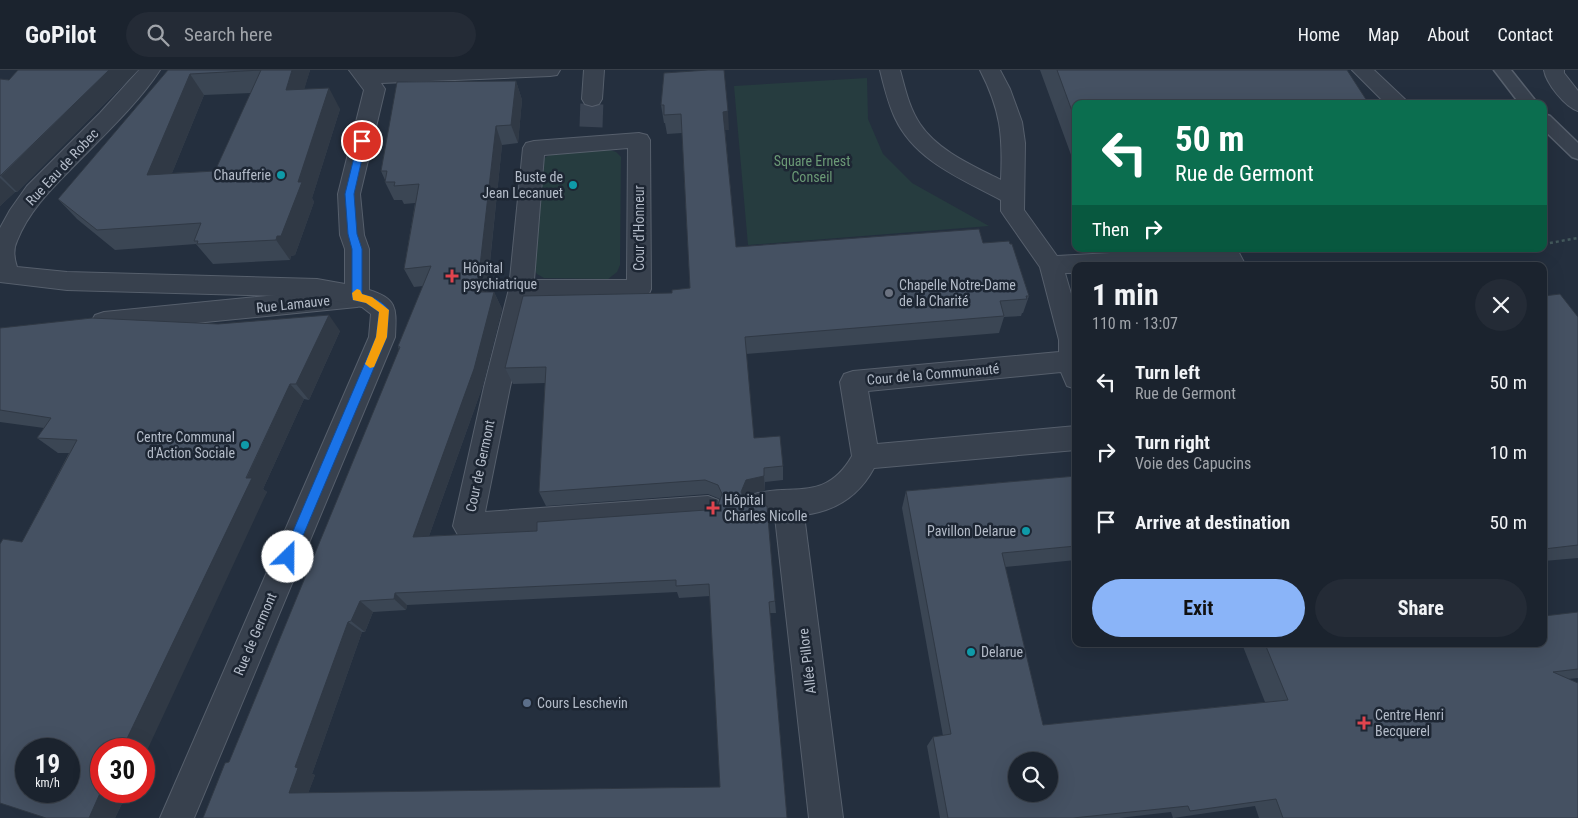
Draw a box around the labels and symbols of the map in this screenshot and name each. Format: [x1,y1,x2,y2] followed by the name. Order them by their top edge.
[341,120,383,162] pin
[22,125,102,209] street label: Rue Eau de Robec
[774,153,850,185] park label: Square Ernest Conseil
[214,167,271,183] place label: Chaufferie
[275,169,287,181] marker: Chaufferie
[482,169,563,201] place label: Buste de Jean Lecanuet
[567,179,579,191] marker: Buste de Jean Lecanuet
[631,185,647,271] street label: Cour d'Honneur
[463,260,538,292] place label: Hôpital psychiatrique
[445,269,459,283] marker: Hôpital psychiatrique
[899,277,1016,309] place label: Chapelle Notre-Dame de la Charité
[883,287,895,299] marker: Chapelle Notre-Dame de la Charité
[255,292,331,316] street label: Rue Lamauve
[866,360,1000,388] street label: Cour de la Communauté
[462,419,498,513] street label: Cour de Germont
[136,429,235,461] place label: Centre Communal d'Action Sociale
[239,439,251,451] marker: Centre Communal d'Action Sociale
[724,492,808,524] place label: Hôpital Charles Nicolle
[706,501,720,515] marker: Hôpital Charles Nicolle
[927,523,1016,539] place label: Pavillon Delarue
[1020,525,1032,537] marker: Pavillon Delarue
[261,530,313,582] position arrow
[230,590,280,678] street label: Rue de Germont
[795,627,819,695] street label: Allée Pillore
[981,644,1024,660] place label: Delarue
[965,646,977,658] marker: Delarue
[537,695,628,711] place label: Cours Leschevin
[521,697,533,709] marker: Cours Leschevin
[1375,707,1444,739] place label: Centre Henri Becquerel
[1357,716,1371,730] marker: Centre Henri Becquerel
[90,738,155,803] speed limit sign: 30

